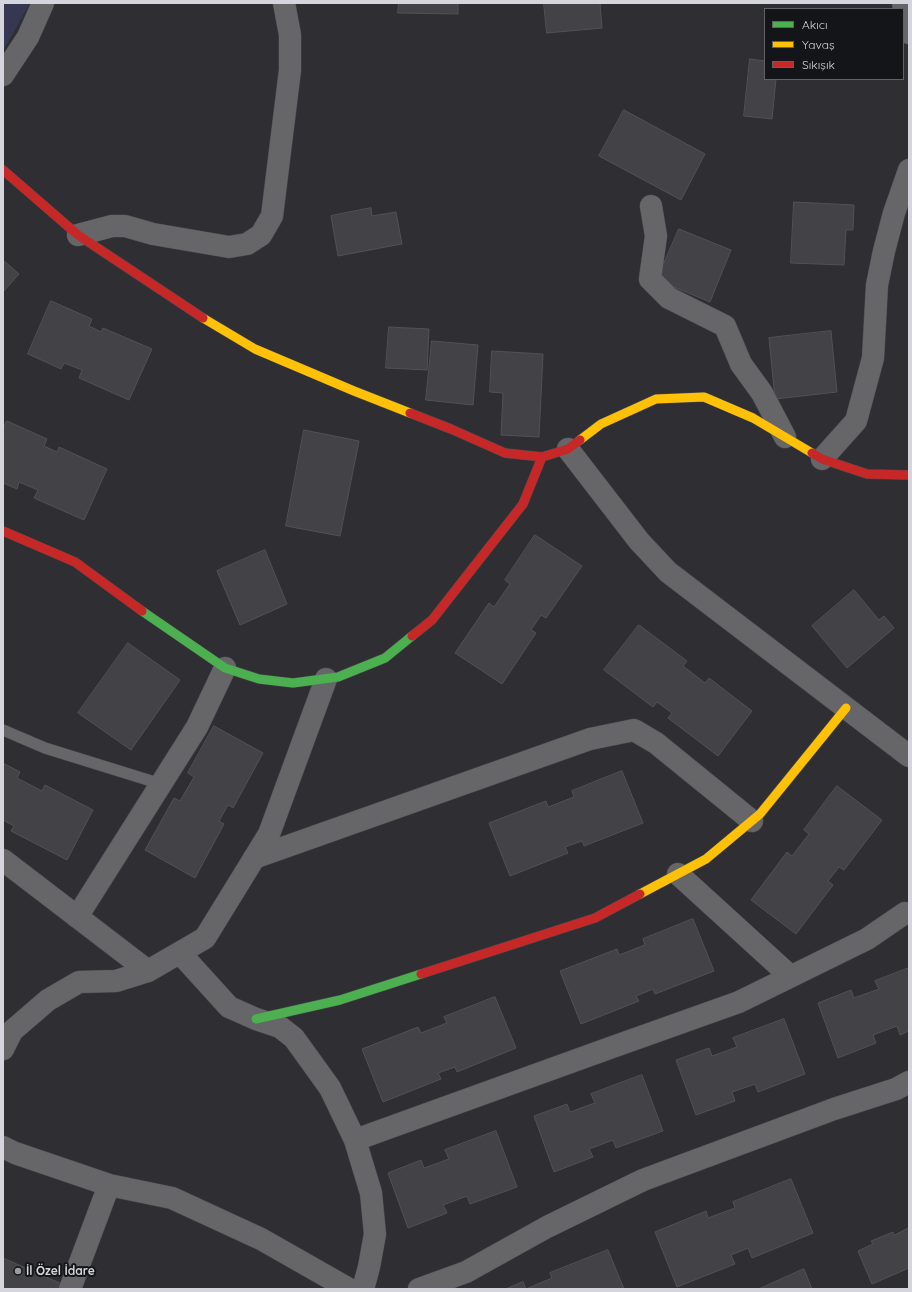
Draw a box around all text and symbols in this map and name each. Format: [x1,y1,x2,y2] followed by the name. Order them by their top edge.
[764,8,904,80] legend
[802,17,828,32] text: Akıcı
[802,37,835,52] text: Yavaş
[802,57,835,72] text: Sıkışık
[26,1264,95,1278] place label: İl Özel İdare
[13,1266,23,1276] marker: İl Özel İdare

